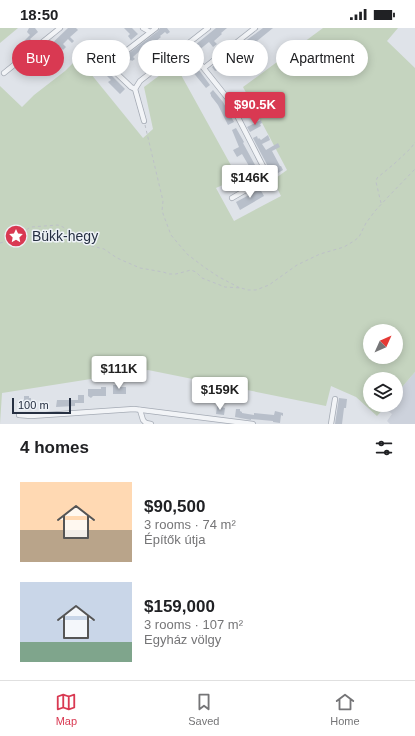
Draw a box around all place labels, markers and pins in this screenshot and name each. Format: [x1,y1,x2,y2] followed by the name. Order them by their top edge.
[222,92,288,126] pin: $90.5K
[222,165,278,199] pin: $146K
[3,223,29,249] place icon: Bükk-hegy
[32,228,98,244] place label: Bükk-hegy
[91,356,147,390] pin: $111K
[192,377,248,411] pin: $159K

